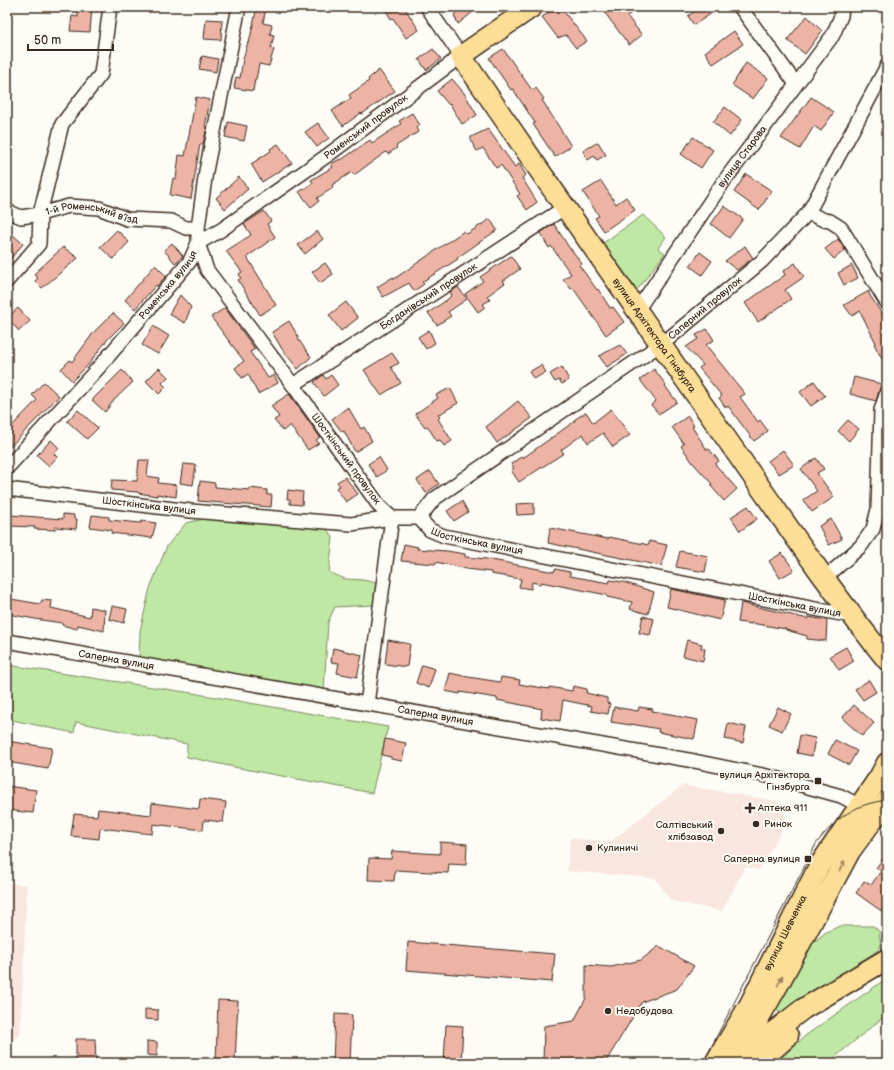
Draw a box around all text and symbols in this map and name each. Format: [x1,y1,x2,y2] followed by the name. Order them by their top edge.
[28,26,113,52] scale bar
[34,33,61,48] text: 50 m
[322,91,411,162] street label: Роменський провулок
[715,123,769,190] street label: вулиця Старова
[44,200,138,225] street label: 1-й Роменський в’їзд
[137,249,200,322] street label: Роменська вулиця
[378,260,480,332] street label: Богданівський провулок
[666,274,745,342] street label: Саперний провулок
[610,276,698,395] street label: вулиця Архітектора Гінзбурга
[309,411,384,507] street label: Шосткінський провулок
[102,494,197,517] street label: Шосткінська вулиця
[429,525,524,557] street label: Шосткінська вулиця
[747,590,842,620] street label: Шосткінська вулиця
[78,648,156,673] street label: Саперна вулиця
[397,703,475,728] street label: Саперна вулиця
[719,769,810,793] place label: вулиця Архітектора Гінзбурга
[813,776,823,786] marker: вулиця Архітектора Гінзбурга
[757,802,807,814] place label: Аптека 911
[745,803,755,813] marker: Аптека 911
[764,818,793,830] place label: Ринок
[656,819,713,843] place label: Салтівський хлібзавод
[751,819,761,829] marker: Ринок
[716,826,726,836] marker: Салтівський хлібзавод
[597,842,638,854] place label: Кулиничі
[584,843,594,853] marker: Кулиничі
[724,853,800,865] place label: Саперна вулиця
[803,854,813,864] marker: Саперна вулиця
[838,860,845,872] one-way arrow
[762,893,810,973] street label: вулиця Шевченка
[777,975,784,987] one-way arrow
[616,1005,673,1017] place label: Недобудова
[603,1006,613,1016] marker: Недобудова

